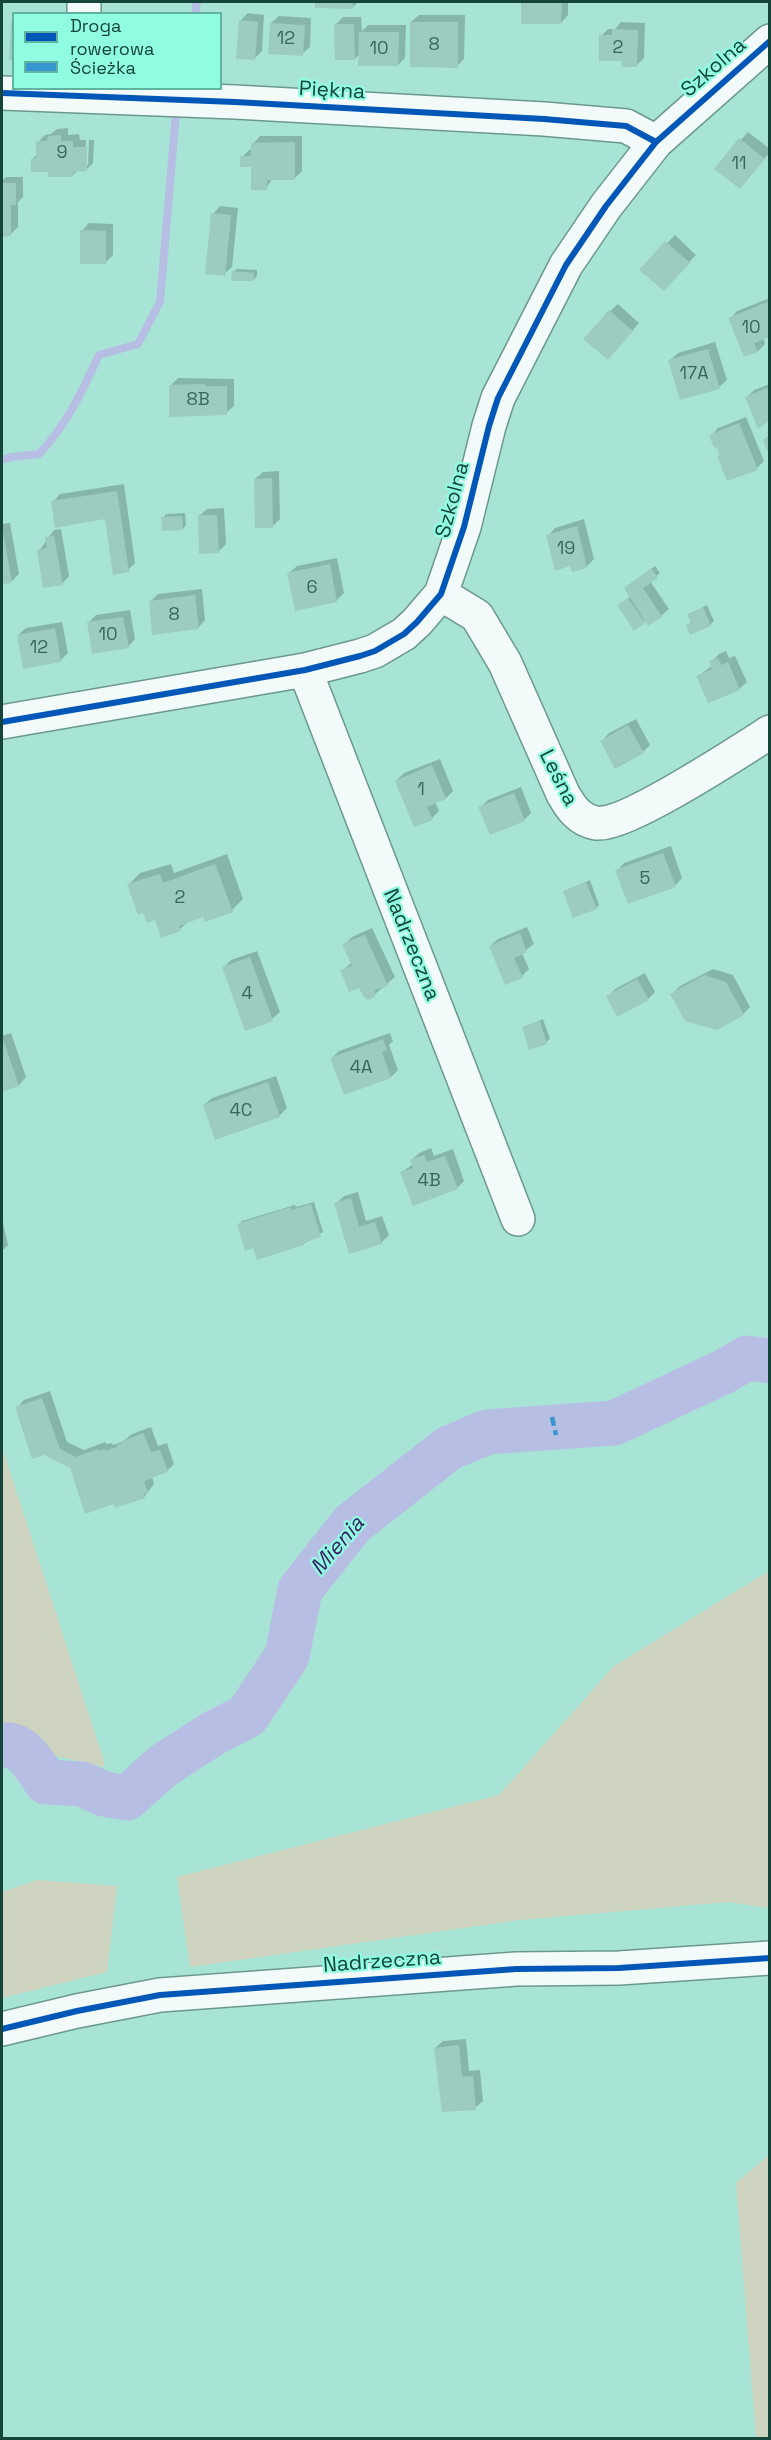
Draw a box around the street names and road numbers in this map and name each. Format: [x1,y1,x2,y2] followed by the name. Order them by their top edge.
[676,33,752,103] street label: Szkolna
[298,77,366,105] street label: Piękna
[431,459,475,541] street label: Szkolna
[533,746,583,810] street label: Leśna
[377,885,445,1005] street label: Nadrzeczna
[322,1945,442,1979] street label: Nadrzeczna

